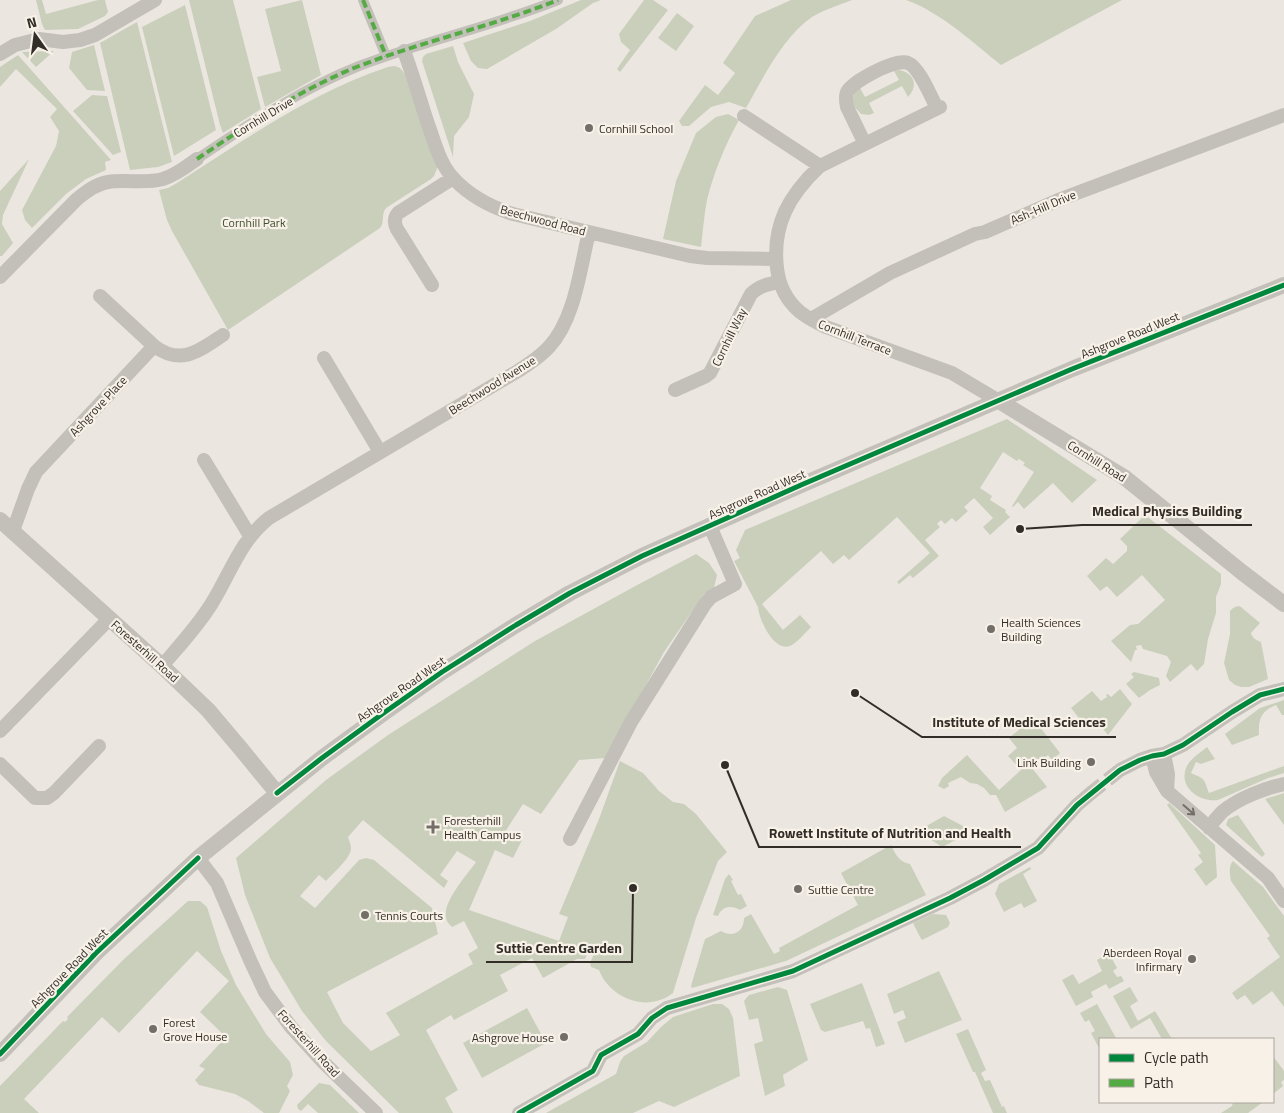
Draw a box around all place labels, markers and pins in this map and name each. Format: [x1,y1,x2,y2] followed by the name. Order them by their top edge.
[599,119,673,138] place label: Cornhill School
[583,122,595,134] marker: Cornhill School
[1082,496,1252,525] callout: Medical Physics Building
[1001,613,1081,646] place label: Health Sciences Building
[985,623,997,635] marker: Health Sciences Building
[922,708,1116,737] callout: Institute of Medical Sciences
[1017,753,1081,772] place label: Link Building
[1085,756,1097,768] marker: Link Building
[444,811,521,844] place label: Foresterhill Health Campus
[759,818,1021,847] callout: Rowett Institute of Nutrition and Health
[426,820,440,834] marker: Foresterhill Health Campus
[808,880,874,899] place label: Suttie Centre
[792,883,804,895] marker: Suttie Centre
[375,906,443,925] place label: Tennis Courts
[359,909,371,921] marker: Tennis Courts
[486,933,632,962] callout: Suttie Centre Garden
[1103,943,1182,976] place label: Aberdeen Royal Infirmary
[1186,953,1198,965] marker: Aberdeen Royal Infirmary
[163,1013,227,1046] place label: Forest Grove House
[147,1023,159,1035] marker: Forest Grove House
[472,1028,554,1047] place label: Ashgrove House
[558,1031,570,1043] marker: Ashgrove House

